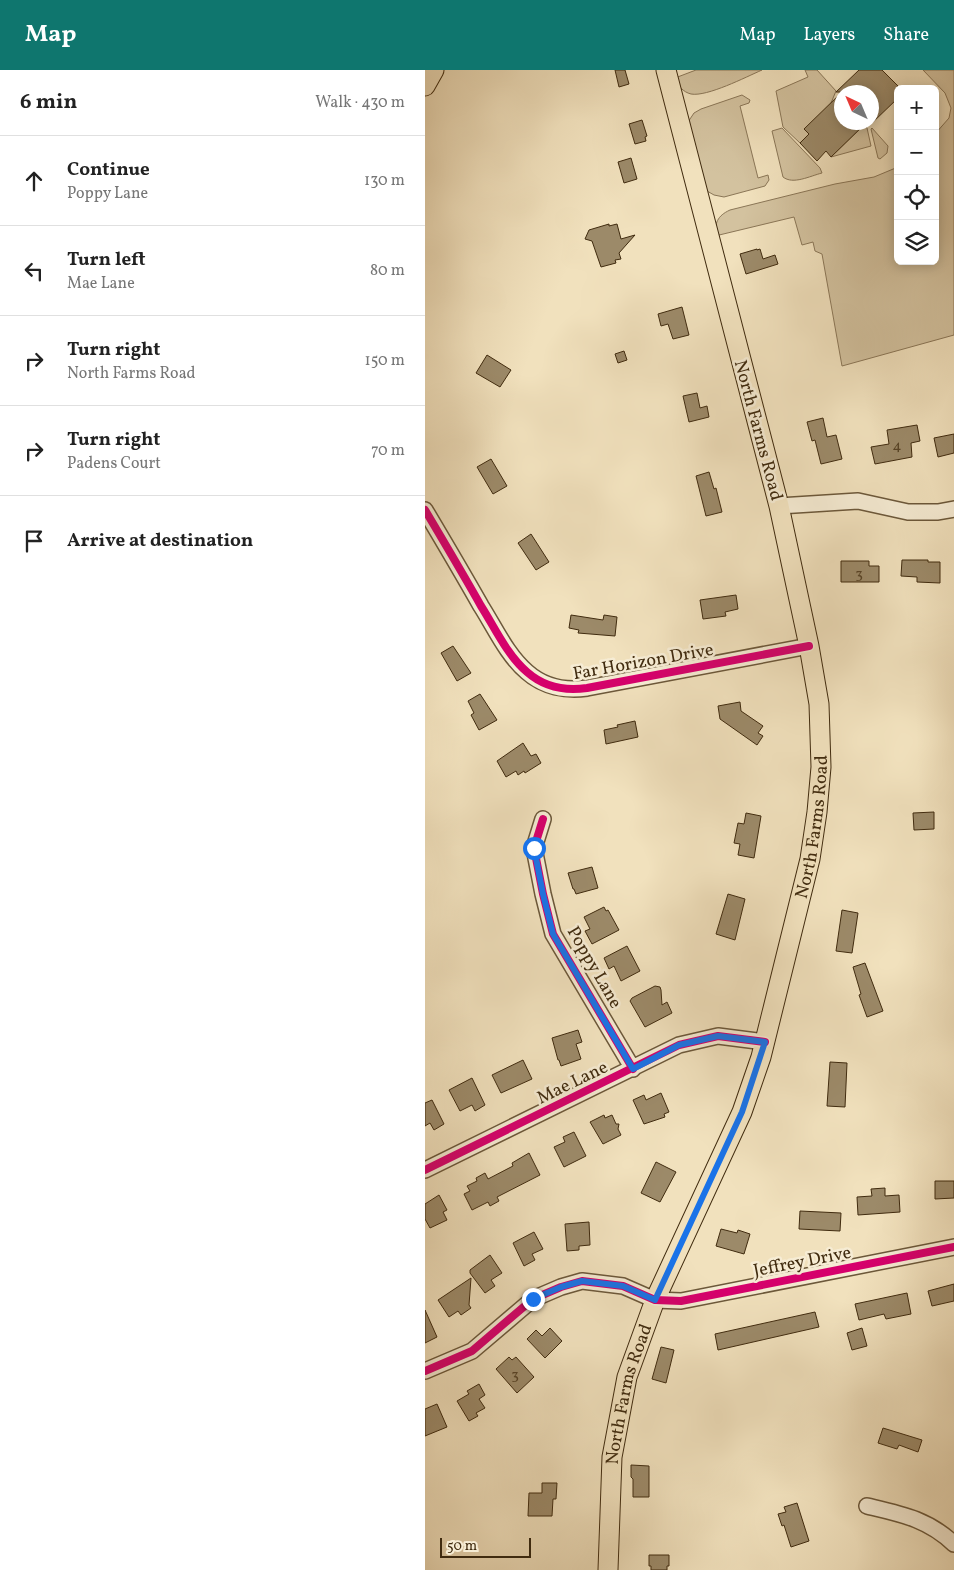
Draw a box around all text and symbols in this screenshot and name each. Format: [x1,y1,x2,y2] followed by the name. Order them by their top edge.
[25,18,76,52] text: Map
[739,23,775,48] text: Map
[803,23,855,48] text: Layers
[883,23,929,48] text: Share
[834,85,879,130] north arrow
[894,85,939,265] map controls
[894,85,939,130] button: +
[20,88,77,117] text: 6 min
[315,92,405,114] text: Walk · 430 m
[894,130,939,175] button: −
[67,157,150,183] text: Continue
[20,167,48,195] icon: ahead
[364,170,405,192] text: 130 m
[894,175,939,220] button: locate
[67,183,148,205] text: Poppy Lane
[894,220,939,265] button: layers
[67,247,146,273] text: Turn left
[20,257,48,285] icon: left
[370,260,405,282] text: 80 m
[67,273,135,295] text: Mae Lane
[67,337,160,363] text: Turn right
[20,347,48,375] icon: right
[364,350,405,372] text: 150 m
[727,357,788,504] street label: North Farms Road
[67,363,196,385] text: North Farms Road
[67,427,160,453] text: Turn right
[893,436,902,457] house number: 4
[20,437,48,465] icon: right
[371,440,405,462] text: 70 m
[67,453,161,475] text: Padens Court
[20,527,48,555] icon: arrive
[67,528,253,554] text: Arrive at destination
[855,564,863,585] house number: 3
[571,638,715,687] street label: Far Horizon Drive
[790,755,835,901] street label: North Farms Road
[523,837,546,860] route start
[560,922,627,1014] street label: Poppy Lane
[533,1055,612,1111] street label: Mae Lane
[751,1241,853,1284] street label: Jeffrey Drive
[522,1288,545,1311] route end
[601,1321,659,1465] street label: North Farms Road
[511,1365,519,1386] house number: 3
[440,1535,531,1558] scale bar
[447,1537,477,1556] text: 50 m

